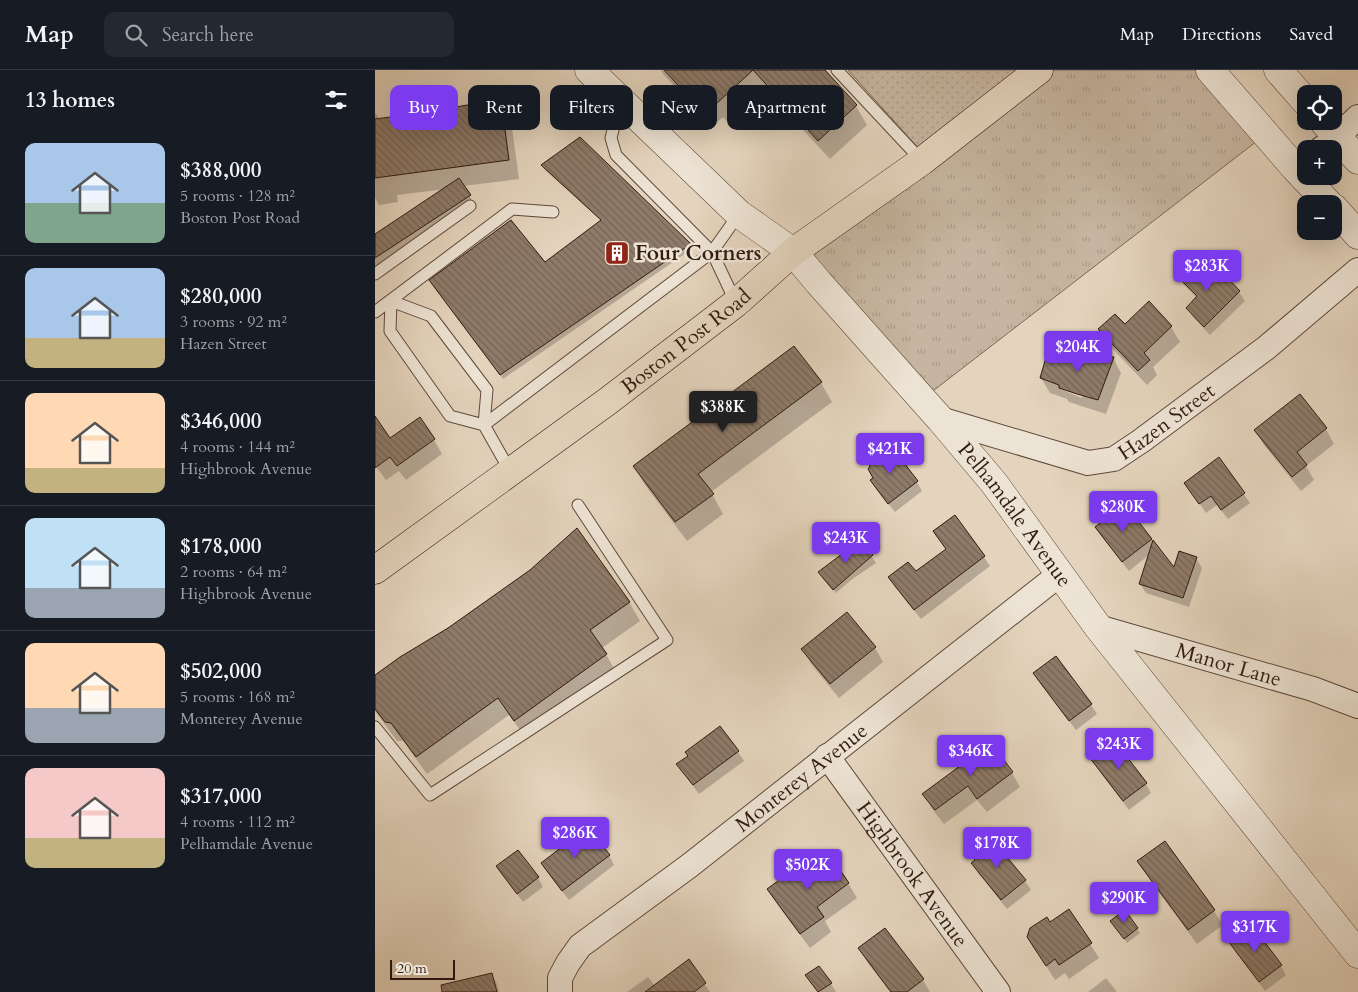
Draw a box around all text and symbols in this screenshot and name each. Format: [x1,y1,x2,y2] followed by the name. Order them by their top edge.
[104,12,454,57] search box
[25,18,74,51] text: Map
[122,21,150,49] icon: search
[162,22,254,48] text: Search here
[1120,22,1154,47] text: Map
[1182,22,1261,47] text: Directions
[1289,22,1333,47] text: Saved
[390,85,458,130] chip: Buy
[468,85,540,130] chip: Rent
[550,85,633,130] chip: Filters
[643,85,717,130] chip: New
[727,85,844,130] chip: Apartment
[1297,85,1342,240] map controls
[1297,85,1342,130] button: locate
[25,86,115,115] text: 13 homes
[322,86,350,114] icon: filters
[1297,140,1342,185] button: +
[180,156,261,185] text: $388,000
[65,163,125,223] icon: home
[180,185,295,207] text: 5 rooms · 128 m²
[1297,195,1342,240] button: −
[180,207,300,229] text: Boston Post Road
[635,239,761,268] place label: Four Corners
[604,240,630,266] building icon: Four Corners
[1172,250,1242,292] pin: $283K
[1184,255,1230,277] text: $283K
[180,282,261,311] text: $280,000
[615,282,758,401] street label: Boston Post Road
[65,288,125,348] icon: home
[180,311,287,333] text: 3 rooms · 92 m²
[1043,330,1113,373] pin: $204K
[180,333,267,355] text: Hazen Street
[1055,336,1101,358] text: $204K
[1112,377,1221,467] street label: Hazen Street
[688,390,758,433] pin: $388K
[700,396,746,418] text: $388K
[180,407,261,436] text: $346,000
[65,413,125,473] icon: home
[855,432,925,475] pin: $421K
[180,436,295,458] text: 4 rooms · 144 m²
[951,436,1079,593] street label: Pelhamdale Avenue
[867,438,913,460] text: $421K
[180,458,312,480] text: Highbrook Avenue
[1088,490,1158,533] pin: $280K
[1100,496,1146,518] text: $280K
[811,522,881,564] pin: $243K
[823,527,869,549] text: $243K
[180,532,261,561] text: $178,000
[65,538,125,598] icon: home
[180,561,287,583] text: 2 rooms · 64 m²
[180,583,312,605] text: Highbrook Avenue
[1172,636,1285,694] street label: Manor Lane
[180,657,261,686] text: $502,000
[65,663,125,723] icon: home
[180,686,295,708] text: 5 rooms · 168 m²
[180,708,303,730] text: Monterey Avenue
[729,717,874,839] street label: Monterey Avenue
[1084,728,1154,770] pin: $243K
[1096,733,1142,755] text: $243K
[936,734,1006,777] pin: $346K
[948,740,994,762] text: $346K
[180,782,261,811] text: $317,000
[65,788,125,848] icon: home
[850,796,975,953] street label: Highbrook Avenue
[180,811,295,833] text: 4 rooms · 112 m²
[540,816,610,859] pin: $286K
[552,822,598,844] text: $286K
[962,826,1032,869] pin: $178K
[974,832,1020,854] text: $178K
[180,833,313,855] text: Pelhamdale Avenue
[773,848,843,891] pin: $502K
[785,854,831,876] text: $502K
[1089,882,1159,924] pin: $290K
[1101,887,1147,909] text: $290K
[1220,910,1290,953] pin: $317K
[1232,916,1278,938] text: $317K
[390,957,455,980] scale bar
[397,959,427,978] text: 20 m

